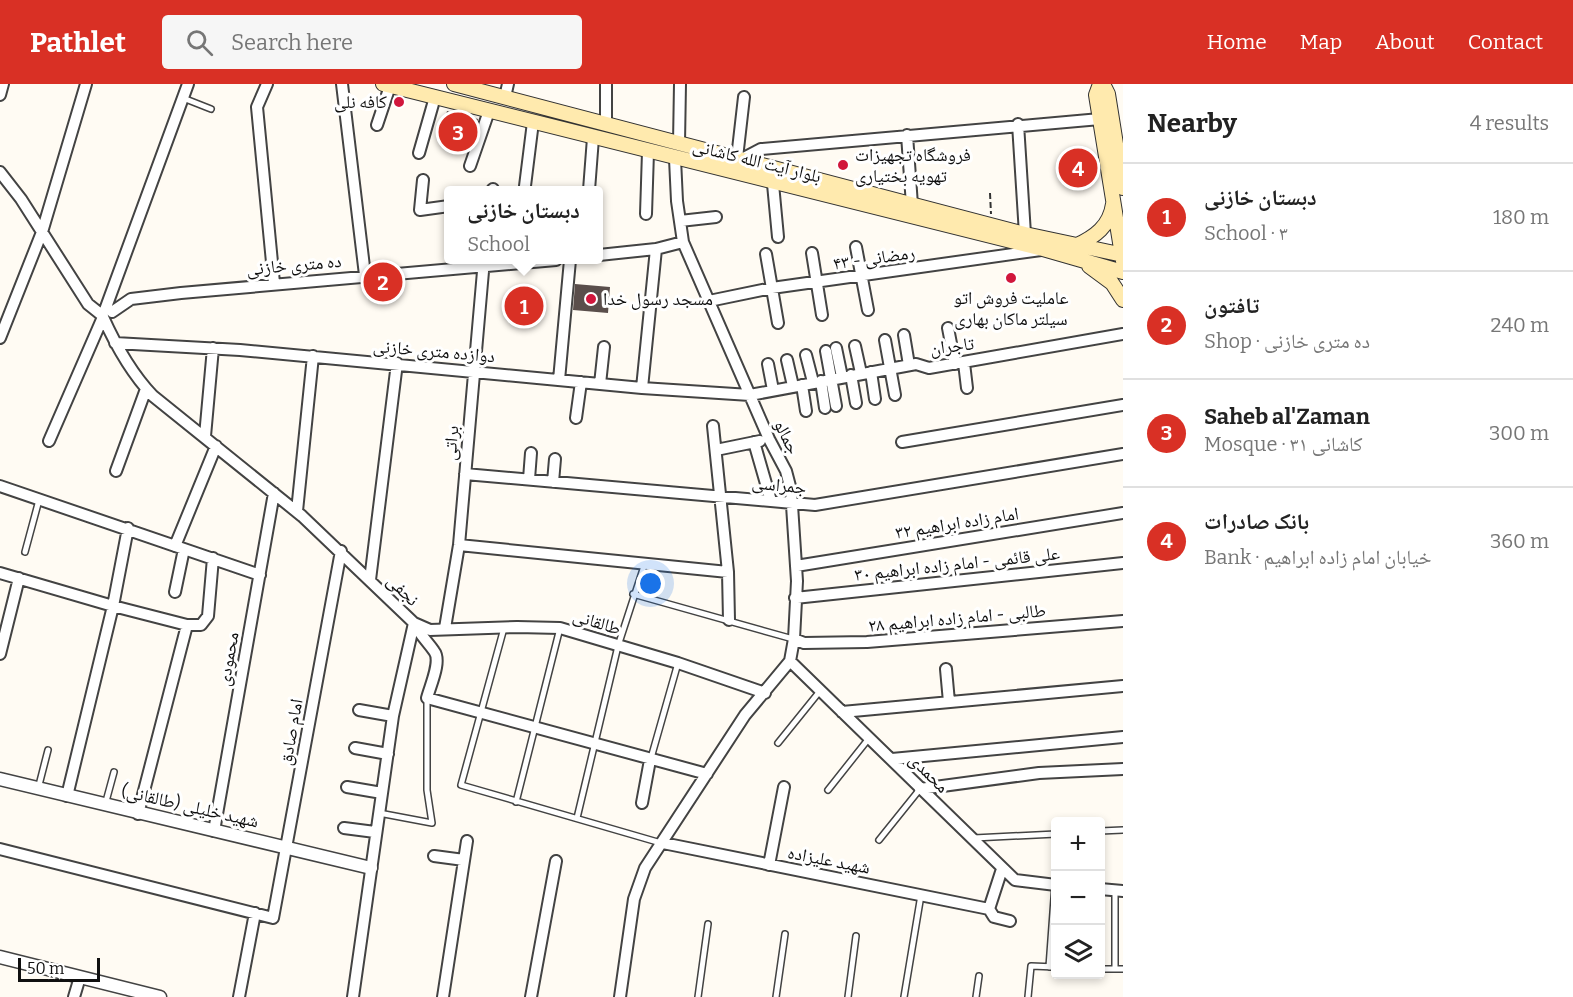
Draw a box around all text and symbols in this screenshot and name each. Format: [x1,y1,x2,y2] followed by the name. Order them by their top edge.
[162,15,582,69] search box
[30,26,126,59] text: Pathlet
[183,26,216,59] icon: search
[231,29,353,56] text: Search here
[1207,29,1267,55] text: Home
[1300,29,1342,55] text: Map
[1375,29,1435,55] text: About
[1468,29,1543,55] text: Contact
[334,91,388,113] place label: کافه نلی
[392,95,406,109] marker: کافه نلی
[1147,108,1237,139] text: Nearby
[438,110,478,154] pin: 3
[1470,111,1549,135] text: 4 results
[691,134,823,188] street label: بلوار آیت الله کاشانی
[855,144,971,187] place label: فروشگاه تجهیزات تهویه بختیاری
[1058,146,1098,190] pin: 4
[836,158,850,172] marker: فروشگاه تجهیزات تهویه بختیاری
[1204,184,1317,211] text: دبستان خازنی
[444,186,603,264] popup
[467,197,580,224] text: دبستان خازنی
[1162,205,1171,229] text: 1
[1493,205,1549,229] text: 180 m
[1204,221,1288,245] text: School · ۳
[467,232,530,256] text: School
[832,241,916,275] street label: رمضانی - ۴۳
[246,250,342,280] street label: ده متری خازنی
[364,260,403,304] pin: 2
[1004,271,1018,285] marker: عاملیت فروش اتو سیلتر ماکان بهاری
[504,284,544,328] pin: 1
[953,287,1069,330] place label: عاملیت فروش اتو سیلتر ماکان بهاری
[603,288,713,310] place label: مسجد رسول خدا
[584,292,598,306] marker: مسجد رسول خدا
[1204,292,1259,319] text: تافتون
[1161,313,1172,337] text: 2
[1491,313,1549,337] text: 240 m
[1204,329,1370,353] text: Shop · ده متری خازنی
[929,332,975,360] street label: تاجران
[372,335,496,367] street label: دوازده متری خازنی
[1204,403,1370,430] text: Saheb al'Zaman
[769,416,805,458] street label: جمالو
[1161,421,1172,445] text: 3
[1489,421,1549,445] text: 300 m
[439,425,463,461] street label: براتی
[1204,432,1362,456] text: Mosque · کاشانی ۳۱
[751,471,807,499] street label: جمراسی
[894,502,1020,545] street label: امام زاده ابراهیم ۳۲
[1204,508,1309,535] text: بانک صادرات
[1160,529,1173,553] text: 4
[1490,529,1549,553] text: 360 m
[853,542,1061,587] street label: علی قائمی - امام زاده ابراهیم ۳۰
[1204,545,1432,569] text: Bank · خیابان امام زاده ابراهیم
[382,569,424,611] street label: نجفی
[636,569,665,598] your location
[867,599,1047,638] street label: طالبی - امام زاده ابراهیم ۲۸
[570,604,624,640] street label: طالقانی
[212,630,244,688] street label: محمودی
[274,697,309,767] street label: امام صادق
[904,748,954,798] street label: محمدی
[119,780,261,832] street label: شهید خلیلی (طالقانی)
[1051,817,1105,979] map controls
[1051,817,1105,871] button: +
[786,841,872,879] street label: شهید علیزاده
[1051,871,1105,925] button: −
[1051,925,1105,979] button: layers
[18,955,100,982] scale bar
[27,959,64,978] text: 50 m

